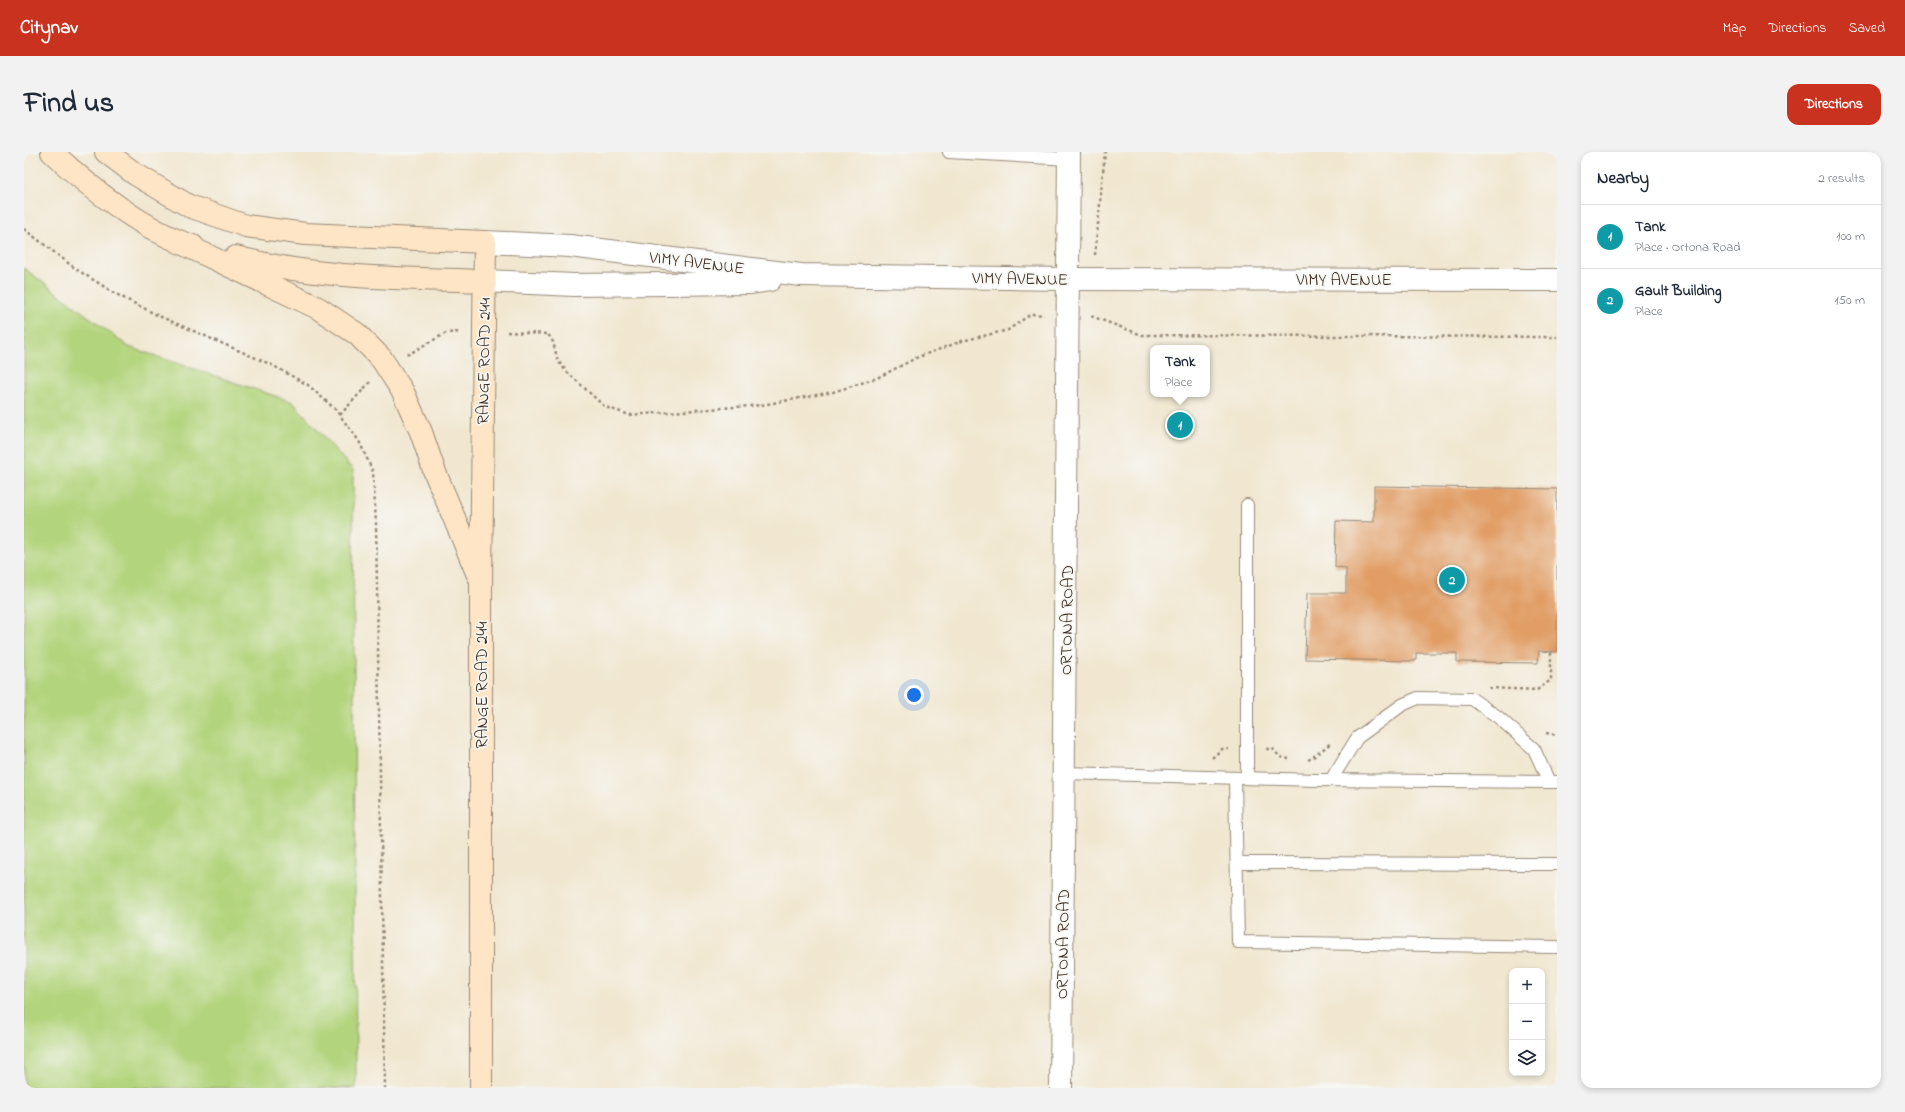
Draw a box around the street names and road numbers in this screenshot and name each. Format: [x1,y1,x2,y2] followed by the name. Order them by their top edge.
[647,245,746,282] street label: VIMY AVENUE
[971,266,1068,293] street label: VIMY AVENUE
[1295,268,1392,293] street label: VIMY AVENUE
[471,297,498,425] street label: RANGE ROAD 244
[1054,565,1081,675] street label: ORTONA ROAD
[470,622,495,748] street label: RANGE ROAD 244
[1050,889,1077,999] street label: ORTONA ROAD

